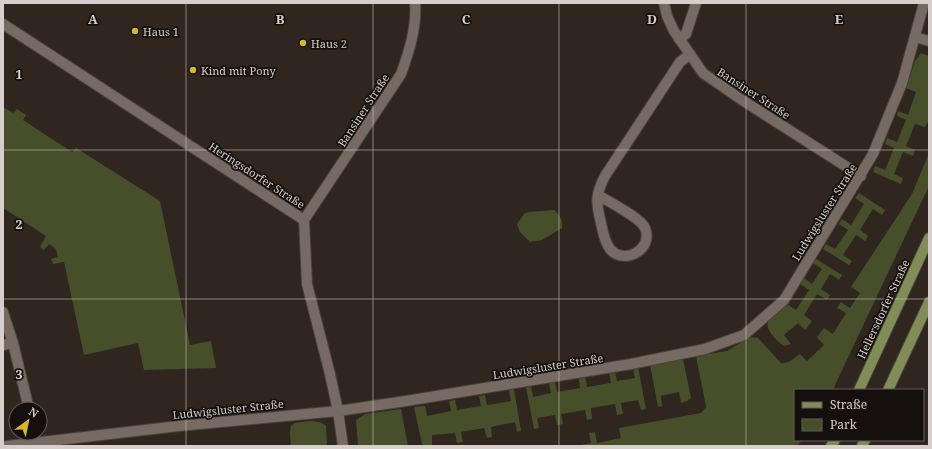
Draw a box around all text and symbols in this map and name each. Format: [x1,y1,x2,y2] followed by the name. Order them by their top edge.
[88,10,98,28] text: A
[276,10,285,28] text: B
[462,10,471,28] text: C
[647,10,657,28] text: D
[835,10,844,28] text: E
[143,24,179,39] place label: Haus 1
[130,26,140,36] marker: Haus 1
[311,36,347,51] place label: Haus 2
[298,38,308,48] marker: Haus 2
[201,63,276,78] place label: Kind mit Pony
[715,64,793,122] street label: Bansiner Straße
[15,65,23,83] text: 1
[188,65,198,75] marker: Kind mit Pony
[334,71,392,149] street label: Bansiner Straße
[206,138,308,212] street label: Heringsdorfer Straße
[788,161,860,263] street label: Ludwigsluster Straße
[15,215,23,233] text: 2
[853,257,913,361] street label: Hellersdorfer Straße
[492,350,604,382] street label: Ludwigsluster Straße
[15,365,23,383] text: 3
[794,389,924,441] legend
[172,396,284,422] street label: Ludwigsluster Straße
[830,396,867,413] text: Straße
[8,401,48,441] north arrow
[26,404,42,421] text: N
[830,416,858,433] text: Park

